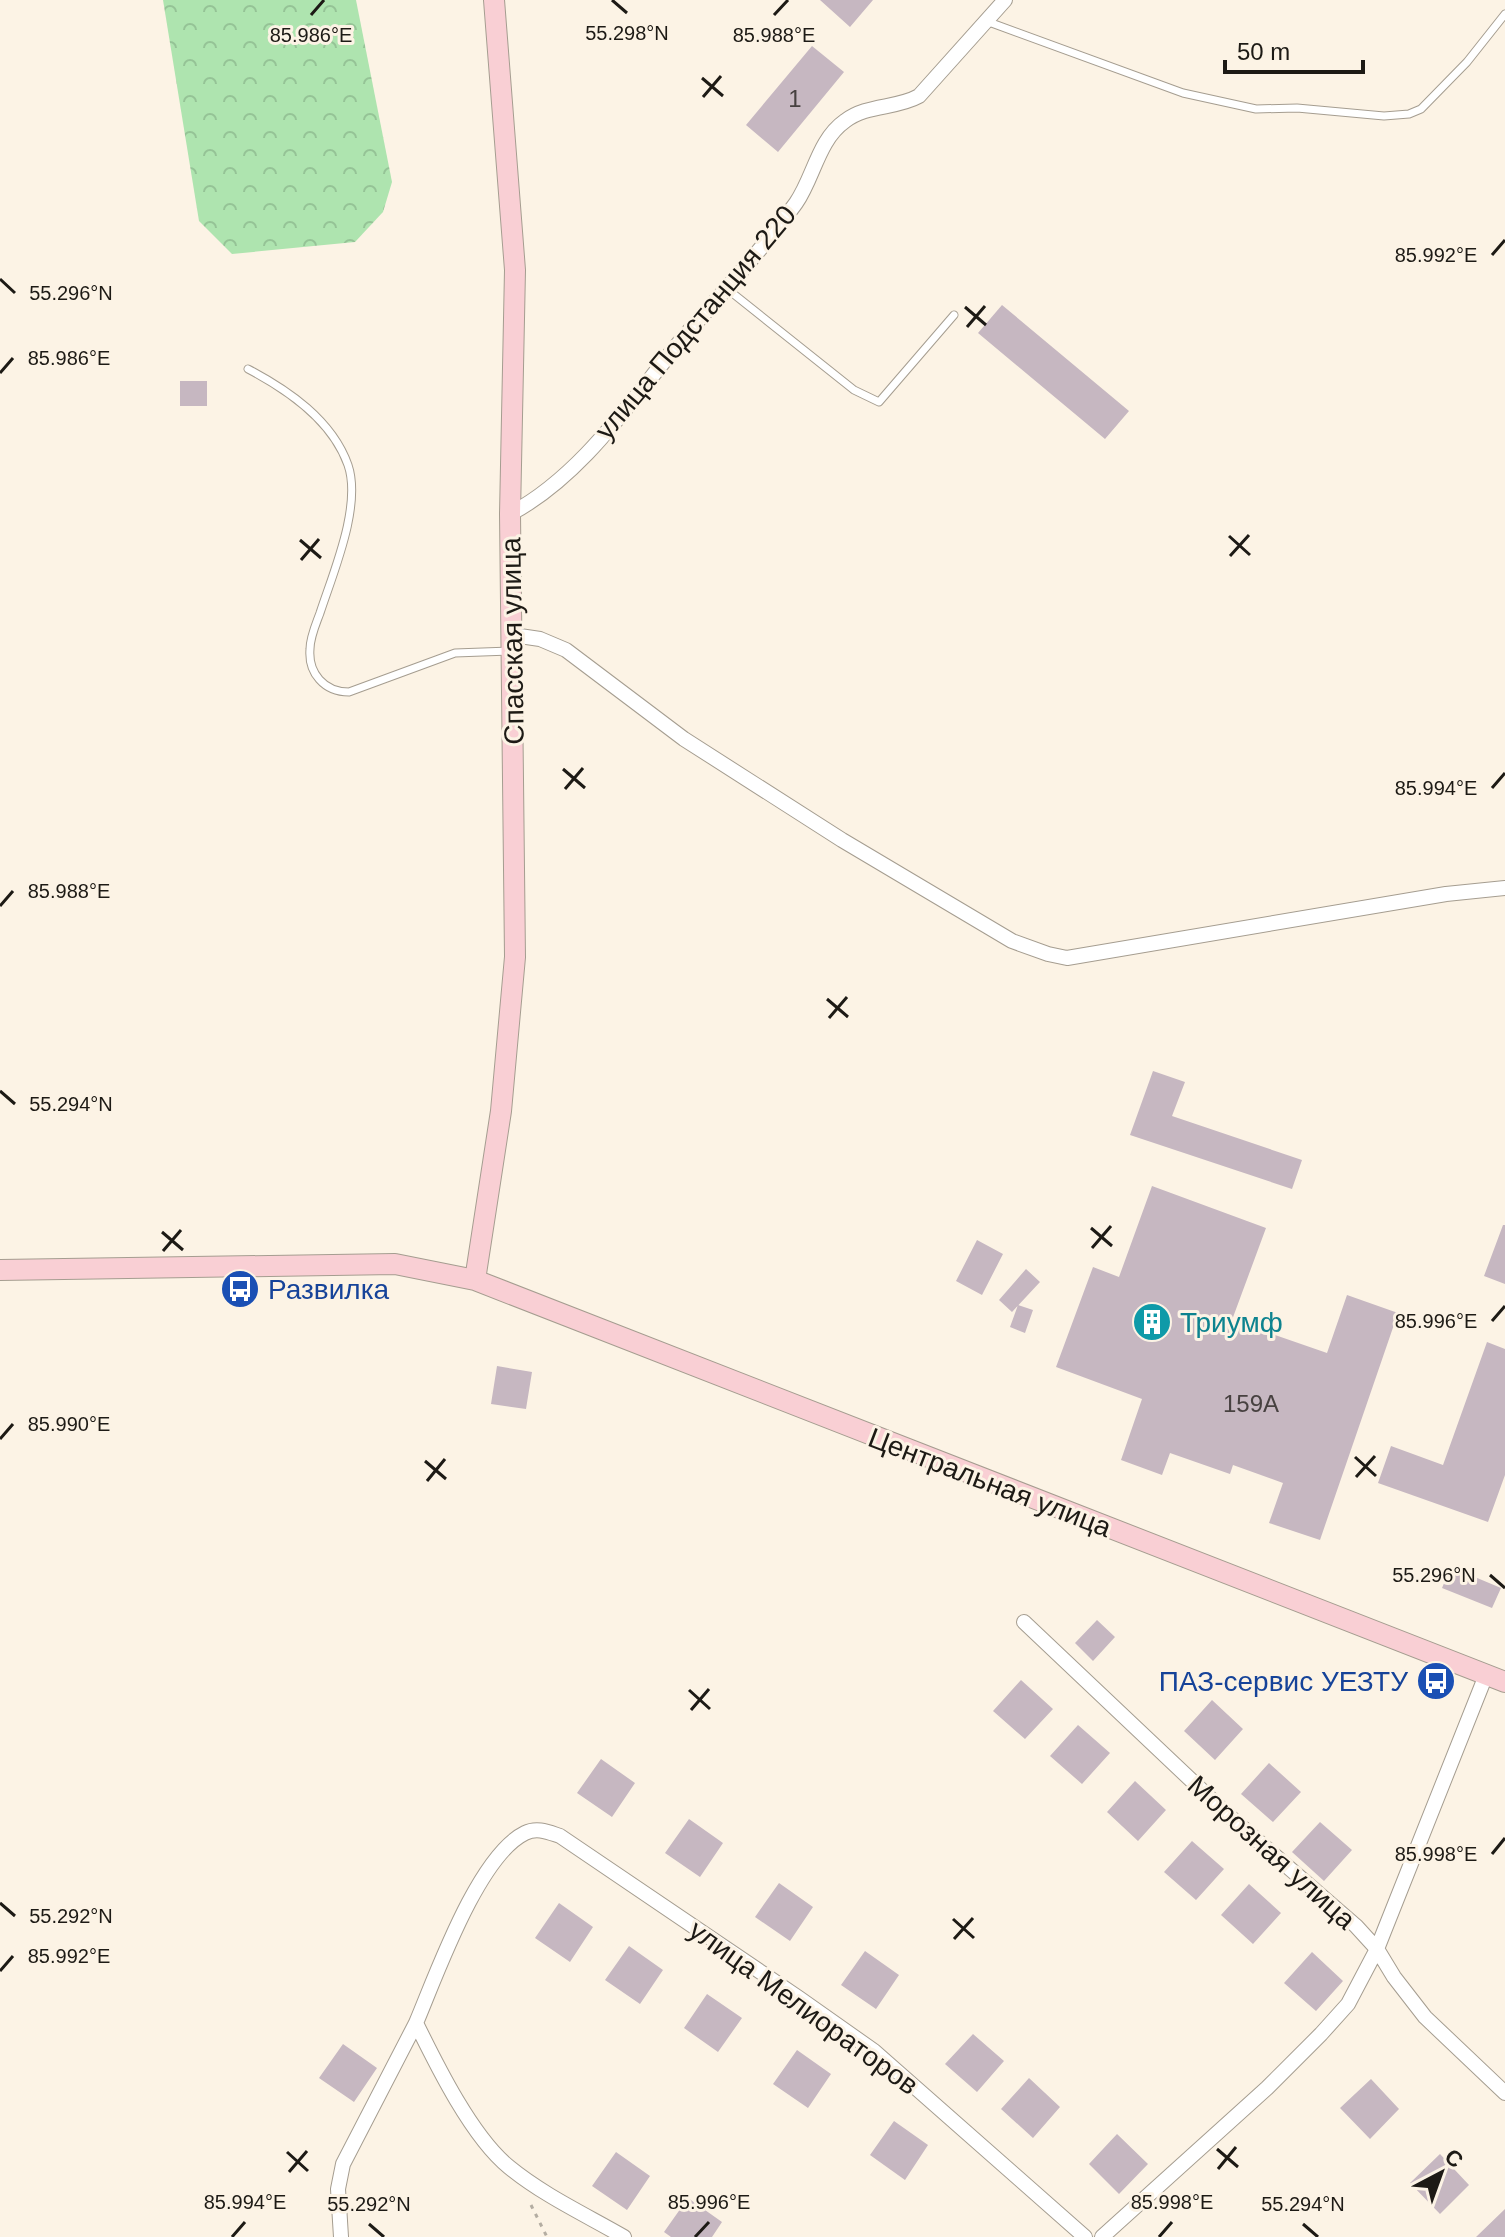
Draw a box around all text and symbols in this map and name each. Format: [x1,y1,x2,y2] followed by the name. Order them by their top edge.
[585,22,669,44] text: 55.298°N
[270,24,352,46] text: 85.986°E
[733,24,815,46] text: 85.988°E
[1225,24,1363,74] scale bar
[1237,38,1290,65] text: 50 m
[788,85,802,112] house number: 1
[589,199,802,445] street label: улица Подстанция 220
[1395,244,1477,266] text: 85.992°E
[29,282,113,304] text: 55.296°N
[28,347,110,369] text: 85.986°E
[495,537,530,745] street label: Спасская улица
[1395,777,1477,799] text: 85.994°E
[28,880,110,902] text: 85.988°E
[29,1093,113,1115] text: 55.294°N
[219,1268,261,1310] bus stop icon: Развилка
[268,1274,390,1305] place label: Развилка
[1131,1301,1173,1343] building icon: Триумф
[1180,1307,1283,1338] place label: Триумф
[1395,1310,1477,1332] text: 85.996°E
[1223,1390,1279,1417] house number: 159А
[28,1413,110,1435] text: 85.990°E
[864,1422,1116,1543] street label: Центральная улица
[1392,1564,1476,1586] text: 55.296°N
[1415,1660,1457,1702] bus stop icon: ПАЗ-сервис УЕЗТУ
[1159,1666,1408,1697] place label: ПАЗ-сервис УЕЗТУ
[1182,1769,1362,1936] street label: Морозная улица
[1395,1843,1477,1865] text: 85.998°E
[29,1905,113,1927] text: 55.292°N
[683,1914,924,2101] street label: улица Мелиораторов
[28,1945,110,1967] text: 85.992°E
[1401,2133,1481,2213] north arrow
[1440,2144,1468,2173] text: С
[204,2191,286,2213] text: 85.994°E
[668,2191,750,2213] text: 85.996°E
[1131,2191,1213,2213] text: 85.998°E
[327,2193,411,2215] text: 55.292°N
[1261,2193,1345,2215] text: 55.294°N

